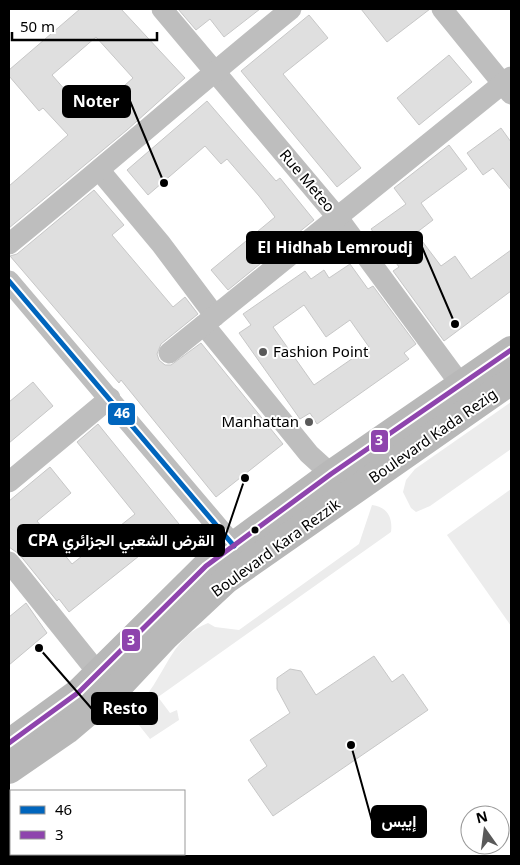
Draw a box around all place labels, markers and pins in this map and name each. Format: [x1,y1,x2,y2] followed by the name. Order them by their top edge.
[63,86,130,117] callout: Noter
[247,232,422,263] callout: El Hidhab Lemroudj
[273,341,369,361] place label: Fashion Point
[257,346,269,358] marker: Fashion Point
[222,411,299,431] place label: Manhattan
[303,416,315,428] marker: Manhattan
[18,525,224,556] callout: CPA القرض الشعبي الجزائري
[250,525,260,535] unlabelled marker
[92,693,157,724] callout: Resto
[372,806,426,837] callout: إيبس

